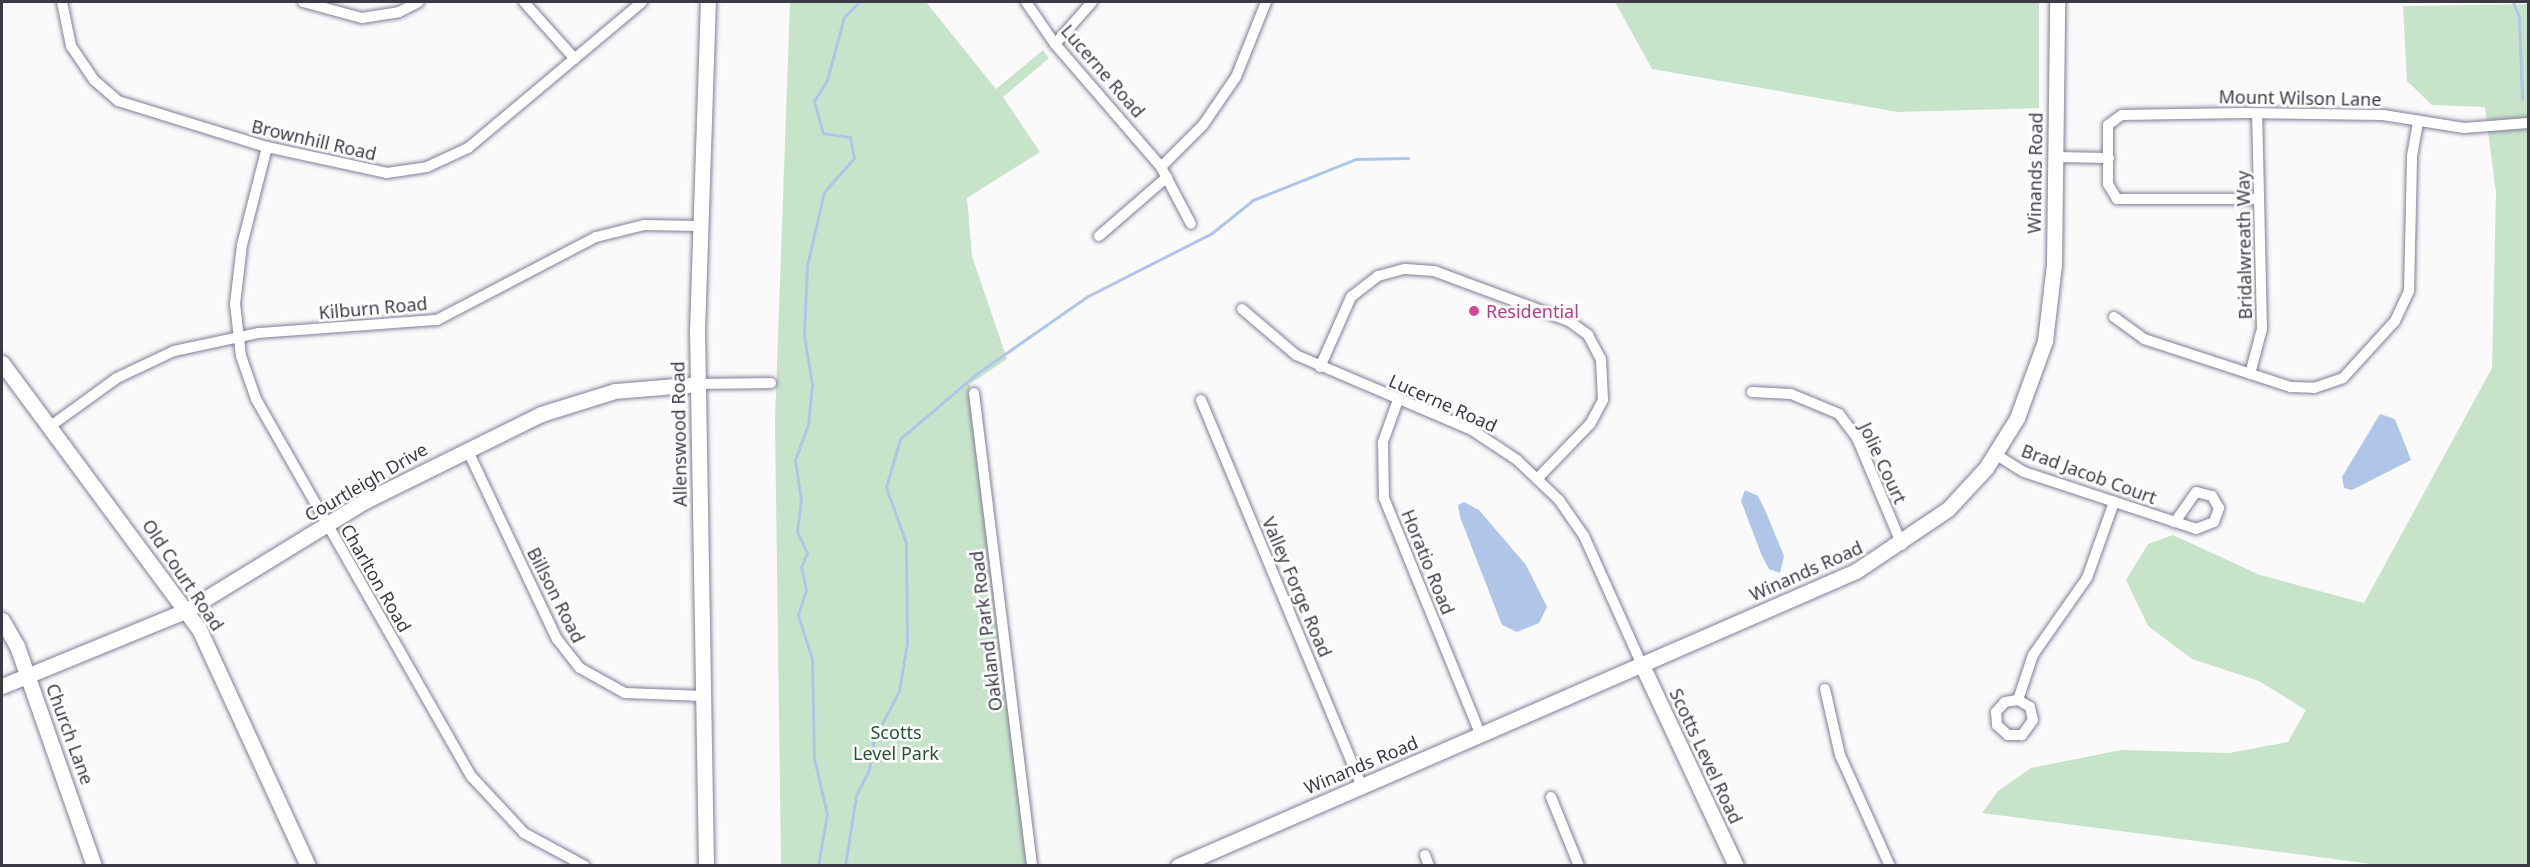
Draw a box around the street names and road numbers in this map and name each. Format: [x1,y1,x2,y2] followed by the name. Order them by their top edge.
[1057,20,1149,122] street label: Lucerne Road
[2218,86,2382,110] street label: Mount Wilson Lane
[2023,112,2047,234] street label: Winands Road
[249,115,379,165] street label: Brownhill Road
[2232,170,2256,320] street label: Bridalwreath Way
[318,292,428,324] street label: Kilburn Road
[667,361,691,507] street label: Allenswood Road
[1386,370,1500,436] street label: Lucerne Road
[1855,419,1911,507] street label: Jolie Court
[301,438,431,526] street label: Courtleigh Drive
[2018,440,2160,508] street label: Brad Jacob Court
[1397,506,1459,618] street label: Horatio Road
[1258,514,1336,660] street label: Valley Forge Road
[138,515,228,635] street label: Old Court Road
[336,520,416,636] street label: Charlton Road
[1746,536,1866,606] street label: Winands Road
[523,544,589,646] street label: Billson Road
[965,550,1007,712] street label: Oakland Park Road
[42,681,98,787] street label: Church Lane
[1665,685,1747,827] street label: Scotts Level Road
[1301,731,1421,799] street label: Winands Road

